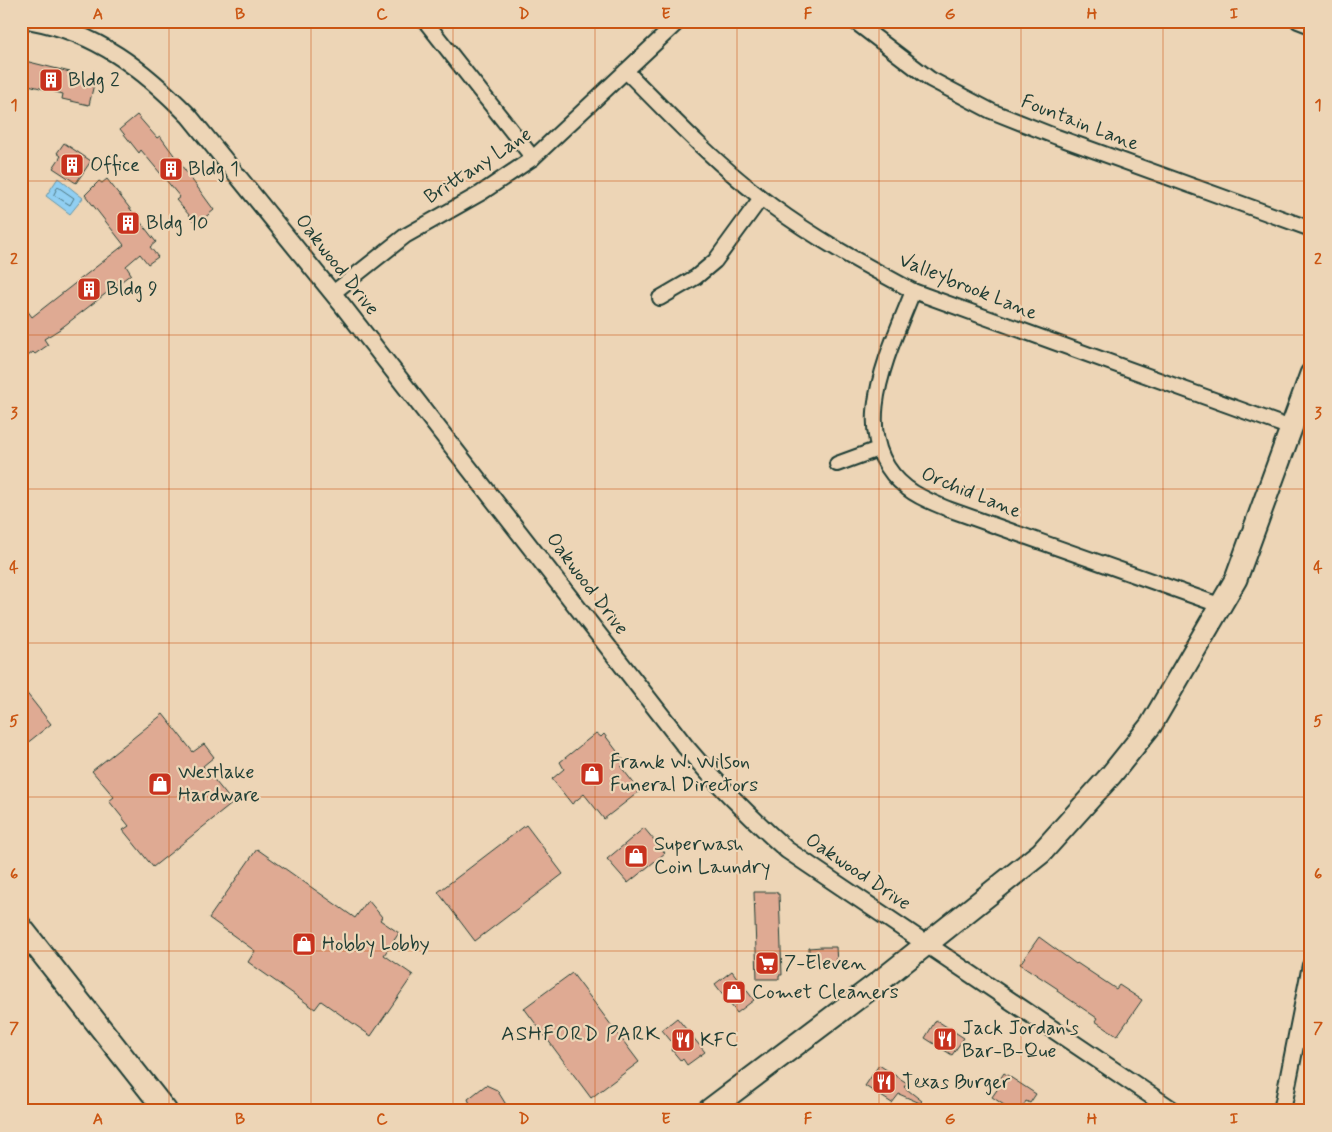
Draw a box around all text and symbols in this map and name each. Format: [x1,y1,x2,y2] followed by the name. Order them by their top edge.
[93,4,103,25] text: A
[235,4,245,25] text: B
[376,4,388,25] text: C
[518,4,530,25] text: D
[661,4,671,25] text: E
[804,4,813,25] text: F
[945,4,956,25] text: G
[1087,4,1098,25] text: H
[1230,4,1239,25] text: I
[38,67,64,93] building icon: Bldg 2
[68,67,120,94] place label: Bldg 2
[1017,88,1143,158] street label: Fountain Lane
[10,95,18,116] text: 1
[1314,95,1322,116] text: 1
[419,121,537,211] street label: Brittany Lane
[59,152,85,178] building icon: Office
[90,152,140,179] place label: Office
[158,156,184,182] building icon: Bldg 1
[188,156,239,183] place label: Bldg 1
[289,209,385,321] street label: Oakwood Drive
[115,210,141,236] building icon: Bldg 10
[146,210,208,237] place label: Bldg 10
[895,247,1041,327] street label: Valleybrook Lane
[10,249,18,270] text: 2
[1314,249,1322,270] text: 2
[76,276,102,302] building icon: Bldg 9
[106,276,158,303] place label: Bldg 9
[10,403,18,424] text: 3
[1314,403,1322,424] text: 3
[917,461,1025,525] street label: Orchid Lane
[540,527,634,641] street label: Oakwood Drive
[9,557,19,578] text: 4
[1313,557,1323,578] text: 4
[9,711,19,732] text: 5
[1313,711,1323,732] text: 5
[610,749,758,799] place label: Frank W. Wilson Funeral Directors
[178,759,260,809] place label: Westlake Hardware
[579,761,605,787] shop icon: Frank W. Wilson Funeral Directors
[147,771,173,797] shop icon: Westlake Hardware
[800,827,916,917] street label: Oakwood Drive
[654,831,770,881] place label: Superwash Coin Laundry
[623,843,649,869] shop icon: Superwash Coin Laundry
[10,864,18,885] text: 6
[1314,864,1322,885] text: 6
[291,931,317,957] shop icon: Hobby Lobby
[322,931,430,958] place label: Hobby Lobby
[754,950,780,976] supermarket icon: 7-Eleven
[784,950,867,977] place label: 7-Eleven
[721,979,747,1005] shop icon: Comet Cleaners
[752,979,899,1006] place label: Comet Cleaners
[962,1015,1079,1065] place label: Jack Jordan's Bar-B-Que
[9,1018,19,1039] text: 7
[1313,1018,1323,1039] text: 7
[501,1020,661,1048] district label: ASHFORD PARK
[932,1026,958,1052] restaurant icon: Jack Jordan's Bar-B-Que
[670,1027,696,1053] restaurant icon: KFC
[700,1027,738,1054] place label: KFC
[871,1069,897,1095] restaurant icon: Texas Burger
[902,1069,1011,1096] place label: Texas Burger
[93,1109,103,1130] text: A
[235,1109,245,1130] text: B
[376,1109,388,1130] text: C
[518,1109,530,1130] text: D
[661,1109,671,1130] text: E
[804,1109,813,1130] text: F
[945,1109,956,1130] text: G
[1087,1109,1098,1130] text: H
[1230,1109,1239,1130] text: I

